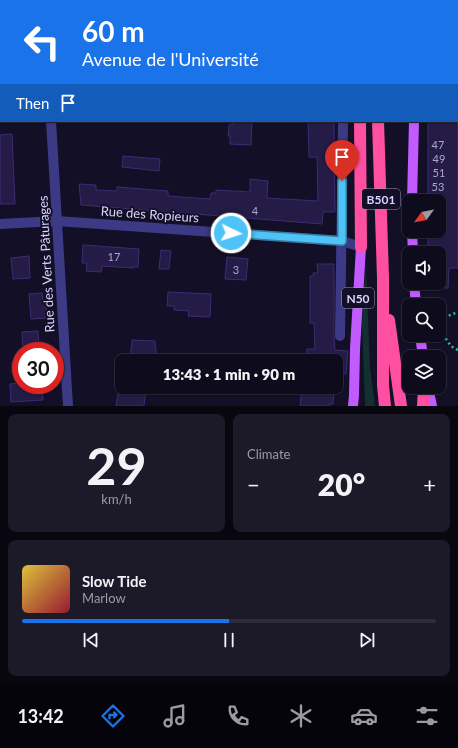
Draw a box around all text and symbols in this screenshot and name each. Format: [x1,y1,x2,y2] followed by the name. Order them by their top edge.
[82,14,145,48] text: 60 m
[16,16,68,68] icon: left
[82,48,259,70] text: Avenue de l'Université
[57,92,79,114] icon: arrive
[16,94,49,112] text: Then
[432,138,444,151] house number: 47
[325,140,359,181] pin
[331,146,353,168] icon: arrive
[433,152,445,165] house number: 49
[433,166,445,179] house number: 51
[432,180,444,193] house number: 53
[362,189,400,209] road number: B501
[402,194,446,238] north arrow
[402,194,446,394] map controls
[34,195,58,333] street label: Rue des Verts Pâturages
[100,203,200,225] street label: Rue des Ropieurs
[252,204,259,217] house number: 4
[210,212,252,254] position arrow
[402,246,446,290] button: sound
[108,250,120,263] house number: 17
[233,263,239,276] house number: 3
[342,288,374,308] road number: N50
[402,298,446,342] button: search
[12,342,64,394] speed limit sign: 30
[402,350,446,394] button: layers
[163,365,295,383] text: 13:43 · 1 min · 90 m
[86,434,147,496] text: 29
[247,446,290,462] text: Climate
[318,466,365,502] text: 20°
[247,471,260,498] text: −
[423,471,436,498] text: +
[101,491,132,507] text: km/h
[82,572,147,590] text: Slow Tide
[82,590,126,606] text: Marlow
[80,629,102,651] icon: previous
[218,629,240,651] icon: pause
[356,629,378,651] icon: next
[99,702,127,730] icon: directions
[161,702,189,730] icon: music
[224,702,252,730] icon: phone
[287,702,315,730] icon: climate
[350,702,378,730] icon: car
[413,702,441,730] icon: filters
[17,705,64,727] text: 13:42

